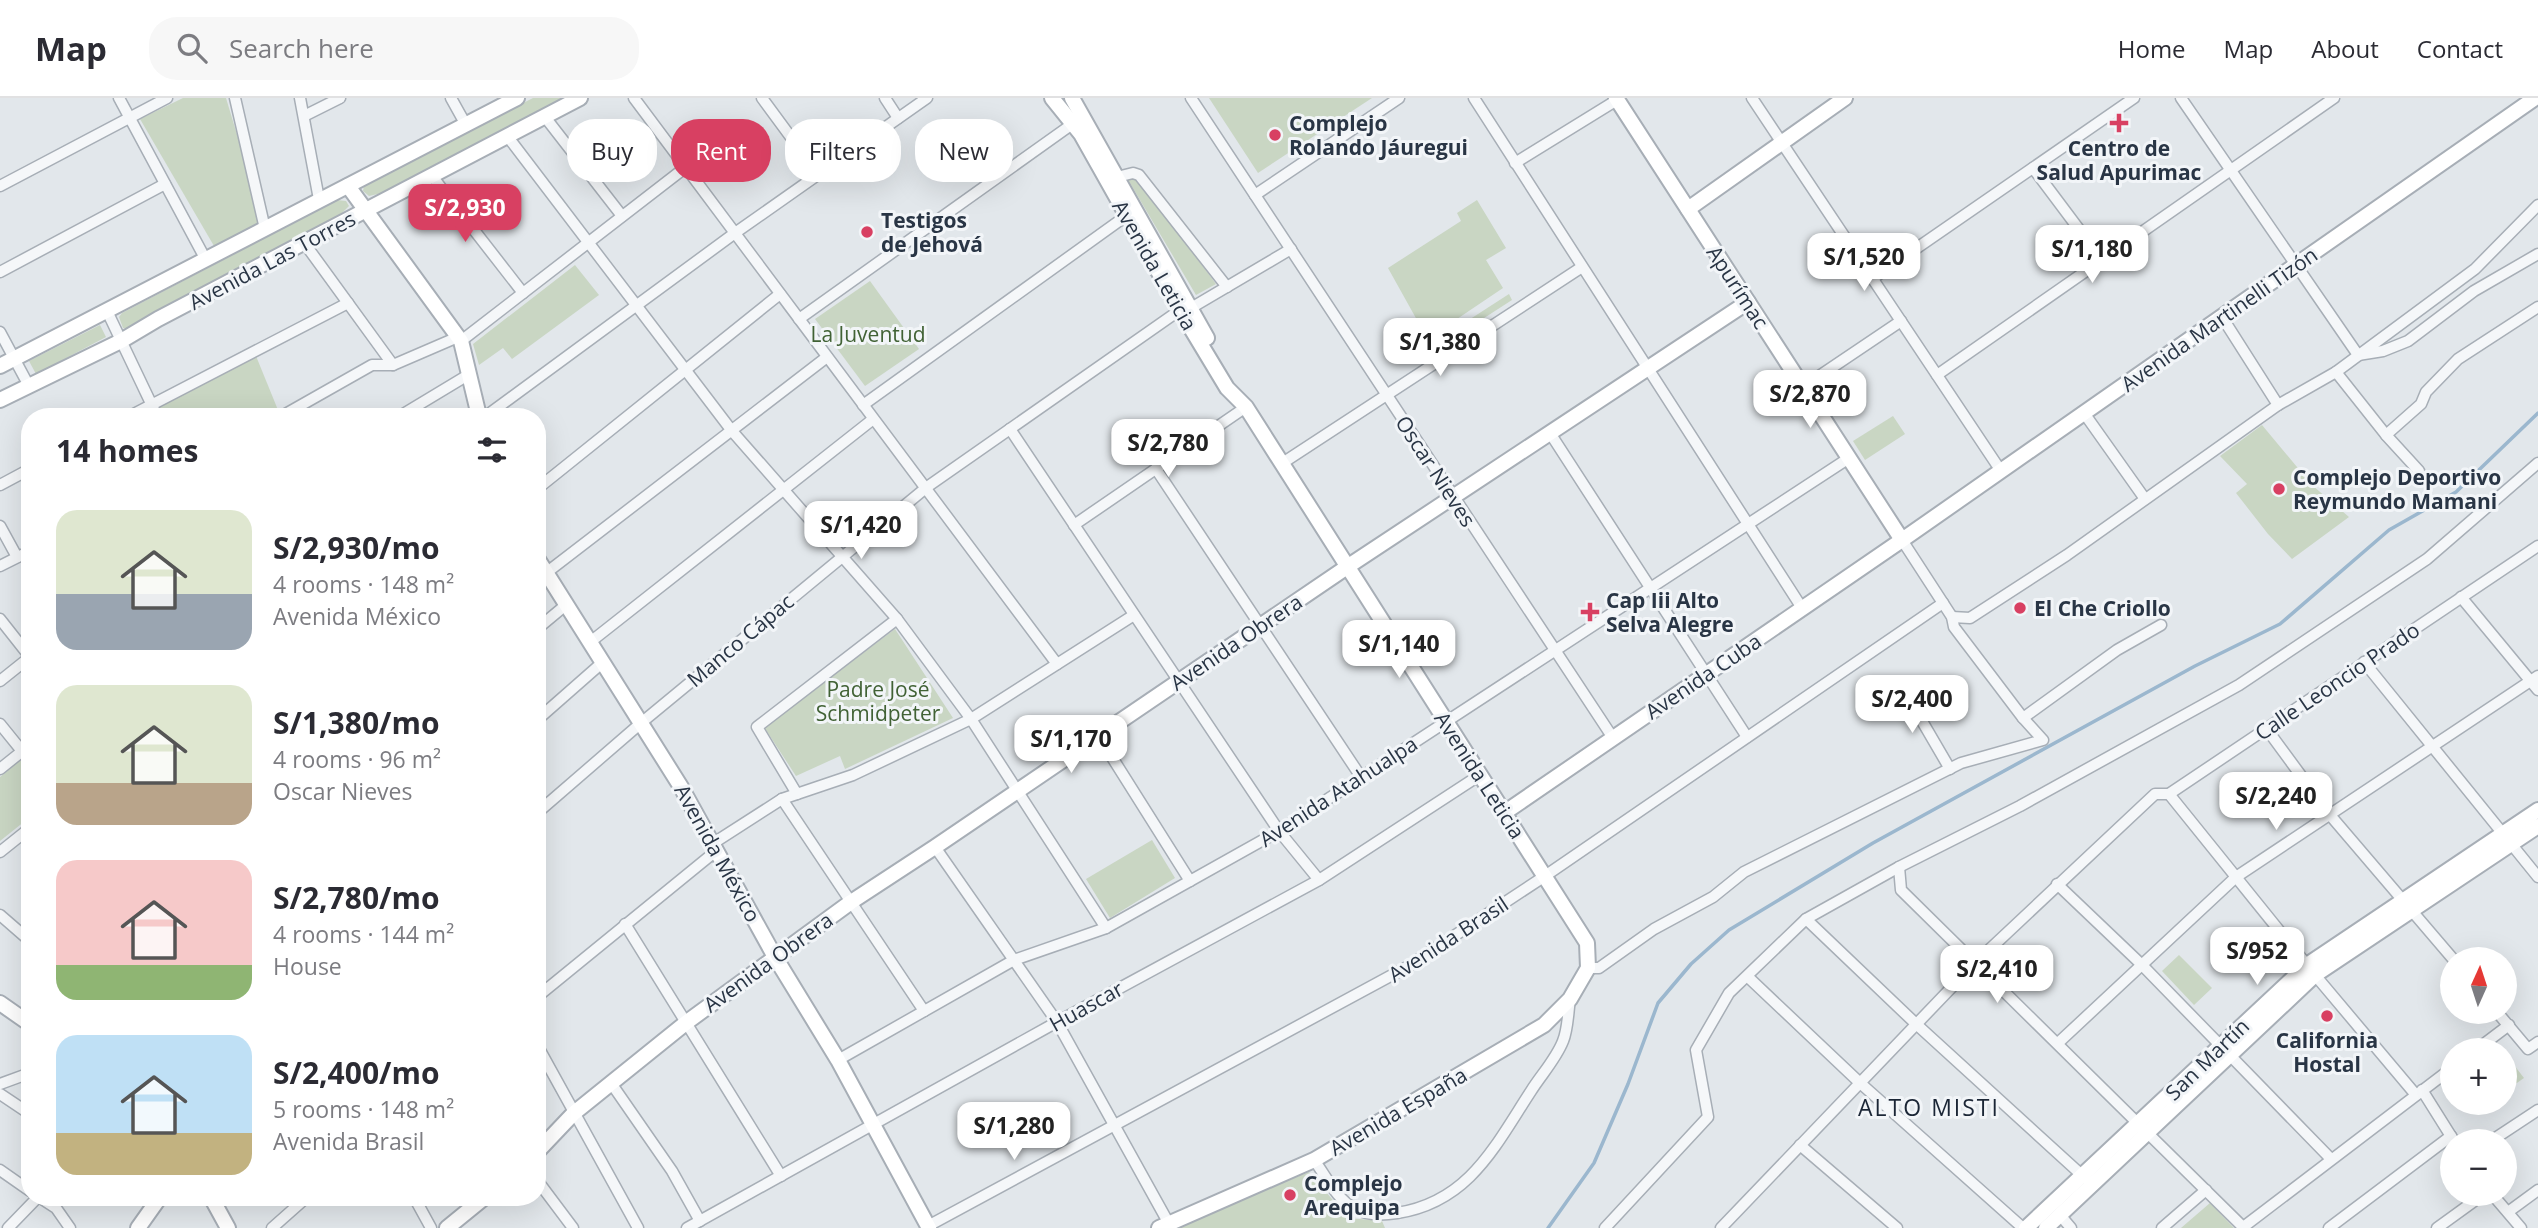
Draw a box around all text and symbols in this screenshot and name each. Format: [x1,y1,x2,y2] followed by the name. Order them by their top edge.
[149,17,639,80] search box
[35,26,107,71] text: Map
[173,29,211,67] icon: search
[229,30,374,66] text: Search here
[2118,32,2186,65] text: Home
[2224,32,2273,65] text: Map
[2311,32,2379,65] text: About
[2417,32,2503,65] text: Contact
[1289,109,1468,161] place label: Complejo Rolando Jáuregui
[2109,113,2129,133] marker: Centro de Salud Apurimac
[567,119,657,182] chip: Buy
[671,119,771,182] chip: Rent
[785,119,901,182] chip: Filters
[915,119,1013,182] chip: New
[1267,127,1283,143] marker: Complejo Rolando Jáuregui
[2037,134,2202,186] place label: Centro de Salud Apurimac
[400,184,530,244] pin: S/2,930
[424,191,506,223] text: S/2,930
[1106,195,1204,335] street label: Avenida Leticia
[184,204,360,316] street label: Avenida Las Torres
[881,206,983,258] place label: Testigos de Jehová
[859,224,875,240] marker: Testigos de Jehová
[2027,226,2157,285] pin: S/1,180
[2051,232,2133,264] text: S/1,180
[1799,234,1929,293] pin: S/1,520
[1701,240,1775,334] street label: Apurímac
[1823,240,1905,272] text: S/1,520
[2115,240,2323,398] street label: Avenida Martinelli Tizón
[1375,318,1505,378] pin: S/1,380
[811,320,925,348] park label: La Juventud
[1399,325,1481,357] text: S/1,380
[1745,370,1875,430] pin: S/2,870
[1769,377,1851,409] text: S/2,870
[1390,410,1482,532] street label: Oscar Nieves
[1103,420,1233,479] pin: S/2,780
[1127,426,1209,458] text: S/2,780
[56,430,199,471] text: 14 homes
[473,431,511,469] icon: filters
[2293,463,2501,515] place label: Complejo Deportivo Reymundo Mamani
[2271,481,2287,497] marker: Complejo Deportivo Reymundo Mamani
[796,502,926,561] pin: S/1,420
[820,508,902,540] text: S/1,420
[273,527,440,568] text: S/2,930/mo
[112,538,196,622] icon: home
[273,568,454,600] text: 4 rooms · 148 m²
[1606,586,1734,638] place label: Cap Iii Alto Selva Alegre
[681,587,799,693] street label: Manco Cápac
[1165,587,1307,697] street label: Avenida Obrera
[2034,594,2171,622] place label: El Che Criollo
[273,600,441,632] text: Avenida México
[2012,600,2028,616] marker: El Che Criollo
[1580,602,1600,622] marker: Cap Iii Alto Selva Alegre
[2249,615,2425,747] street label: Calle Leoncio Prado
[1334,620,1464,680] pin: S/1,140
[1358,627,1440,659] text: S/1,140
[1639,627,1767,725] street label: Avenida Cuba
[816,675,941,727] park label: Padre José Schmidpeter
[1847,676,1977,735] pin: S/2,400
[1871,682,1953,714] text: S/2,400
[273,702,440,743] text: S/1,380/mo
[1428,706,1532,844] street label: Avenida Leticia
[112,713,196,797] icon: home
[1006,716,1136,775] pin: S/1,170
[1030,722,1112,754] text: S/1,170
[1253,729,1423,853] street label: Avenida Atahualpa
[273,743,441,775] text: 4 rooms · 96 m²
[2211,772,2341,832] pin: S/2,240
[273,775,412,807] text: Oscar Nieves
[669,779,767,927] street label: Avenida México
[2235,779,2317,811] text: S/2,240
[273,877,440,918] text: S/2,780/mo
[112,888,196,972] icon: home
[1382,890,1514,988] street label: Avenida Brasil
[698,906,838,1018] street label: Avenida Obrera
[273,918,454,950] text: 4 rooms · 144 m²
[2208,928,2306,987] pin: S/952
[2226,934,2288,966] text: S/952
[1932,946,2062,1005] pin: S/2,410
[2440,947,2516,1024] north arrow
[2440,947,2517,1206] map controls
[273,950,342,982] text: House
[1956,952,2038,984] text: S/2,410
[1044,974,1128,1038] street label: Huascar
[2319,1008,2335,1024] marker: California Hostal
[2159,1012,2255,1106] street label: San Martín
[2276,1026,2378,1078] place label: California Hostal
[2440,1038,2517,1115] button: +
[273,1052,440,1093] text: S/2,400/mo
[1324,1060,1472,1162] street label: Avenida España
[112,1063,196,1147] icon: home
[1858,1091,2000,1123] district label: ALTO MISTI
[273,1093,454,1125] text: 5 rooms · 148 m²
[949,1102,1079,1162] pin: S/1,280
[973,1109,1055,1141] text: S/1,280
[273,1125,424,1157] text: Avenida Brasil
[2440,1129,2517,1206] button: −
[1304,1169,1403,1221] place label: Complejo Arequipa
[1282,1187,1298,1203] marker: Complejo Arequipa

